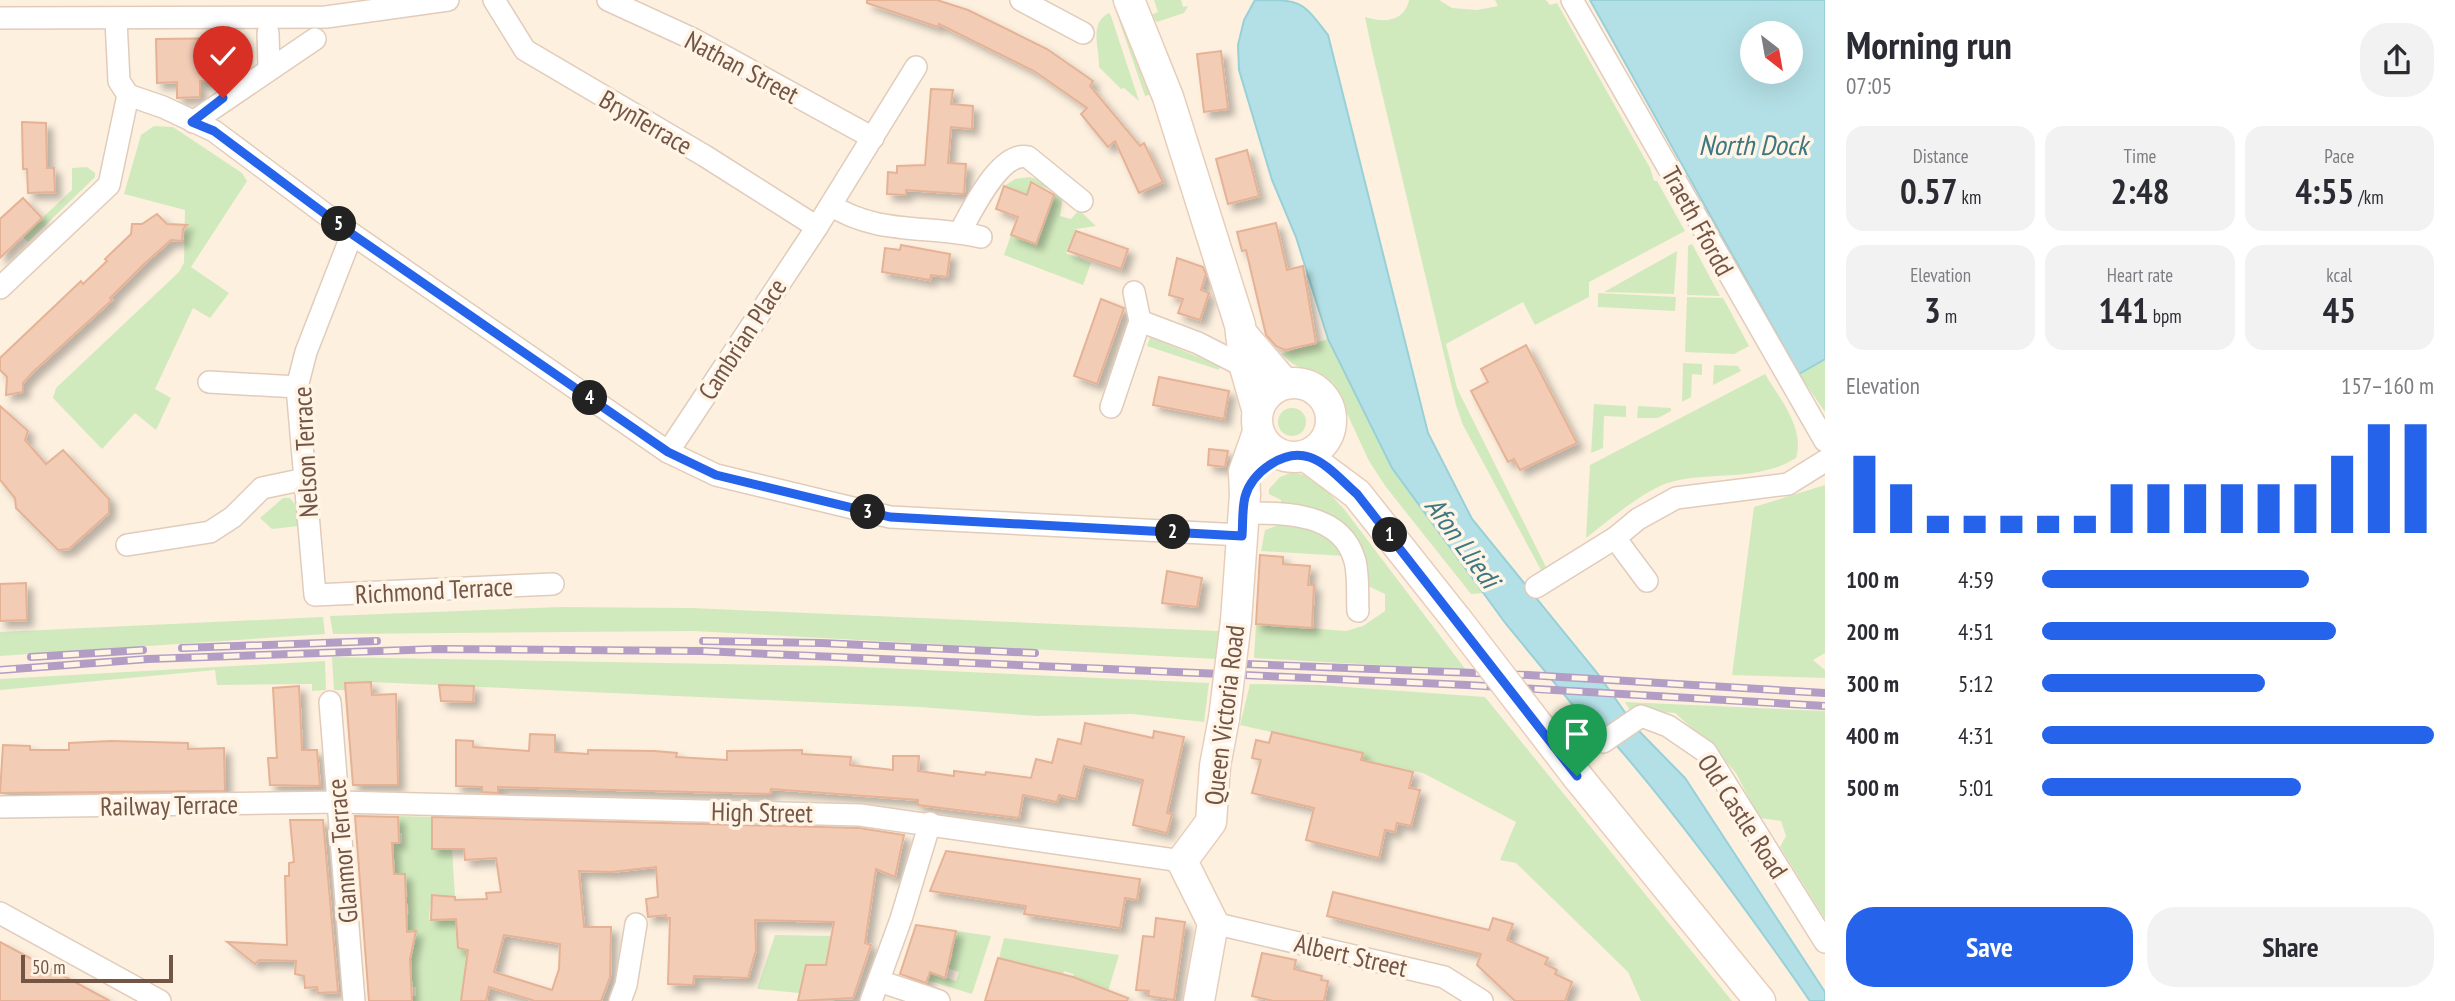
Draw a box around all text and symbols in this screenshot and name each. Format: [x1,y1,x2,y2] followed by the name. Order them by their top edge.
[1846,20,2012,69] text: Morning run
[1740,21,1802,84] north arrow
[1740,21,1803,84] map controls
[679,23,805,111] street label: Nathan Street
[2360,23,2434,97] button: share
[193,26,253,98] pin
[204,37,242,75] icon: check
[1846,71,1892,100] text: 07:05
[594,82,698,162] street label: BrynTerrace
[1698,126,1811,163] water label: North Dock
[1913,144,1969,168] text: Distance
[2124,144,2156,168] text: Time
[2324,144,2354,168] text: Pace
[1655,161,1741,281] street label: Traeth Ffordd
[1900,168,1958,214] text: 0.57
[2111,168,2169,214] text: 2:48
[2295,168,2354,214] text: 4:55
[1958,185,1981,209] text: km
[2354,185,2384,209] text: /km
[322,206,356,242] pin: 5
[334,211,343,235] text: 5
[1910,263,1971,287] text: Elevation
[2107,263,2173,287] text: Heart rate
[2326,263,2352,287] text: kcal
[691,272,793,406] street label: Cambrian Place
[1924,287,1941,333] text: 3
[2098,287,2149,333] text: 141
[2323,287,2356,333] text: 45
[1941,304,1957,328] text: m
[2149,304,2182,328] text: bpm
[1846,371,1920,400] text: Elevation
[2341,371,2434,400] text: 157–160 m
[572,380,608,416] pin: 4
[585,385,594,409] text: 4
[285,386,325,518] street label: Nelson Terrace
[1417,489,1511,598] water label: Afon Lliedi
[850,494,886,530] pin: 3
[863,499,872,523] text: 3
[1156,514,1190,550] pin: 2
[1372,518,1408,552] pin: 1
[1168,519,1177,543] text: 2
[1385,522,1394,546] text: 1
[1846,565,1899,594] text: 100 m
[1958,565,1994,594] text: 4:59
[354,569,514,611] street label: Richmond Terrace
[1846,617,1899,646] text: 200 m
[1958,617,1994,646] text: 4:51
[1197,623,1251,807] street label: Queen Victoria Road
[1846,669,1899,698] text: 300 m
[1958,669,1994,698] text: 5:12
[1547,704,1607,776] pin
[1558,715,1596,753] icon: arrive
[1846,721,1899,750] text: 400 m
[1958,721,1994,750] text: 4:31
[1691,748,1795,884] street label: Old Castle Road
[1846,773,1899,802] text: 500 m
[1958,773,1994,802] text: 5:01
[319,778,365,924] street label: Glanmor Terrace
[100,787,238,823] street label: Railway Terrace
[711,795,813,829] street label: High Street
[1846,907,2133,987] button: Save
[2147,907,2434,987] button: Share
[1291,926,1411,984] street label: Albert Street
[21,952,173,984] scale bar
[32,955,66,979] text: 50 m

